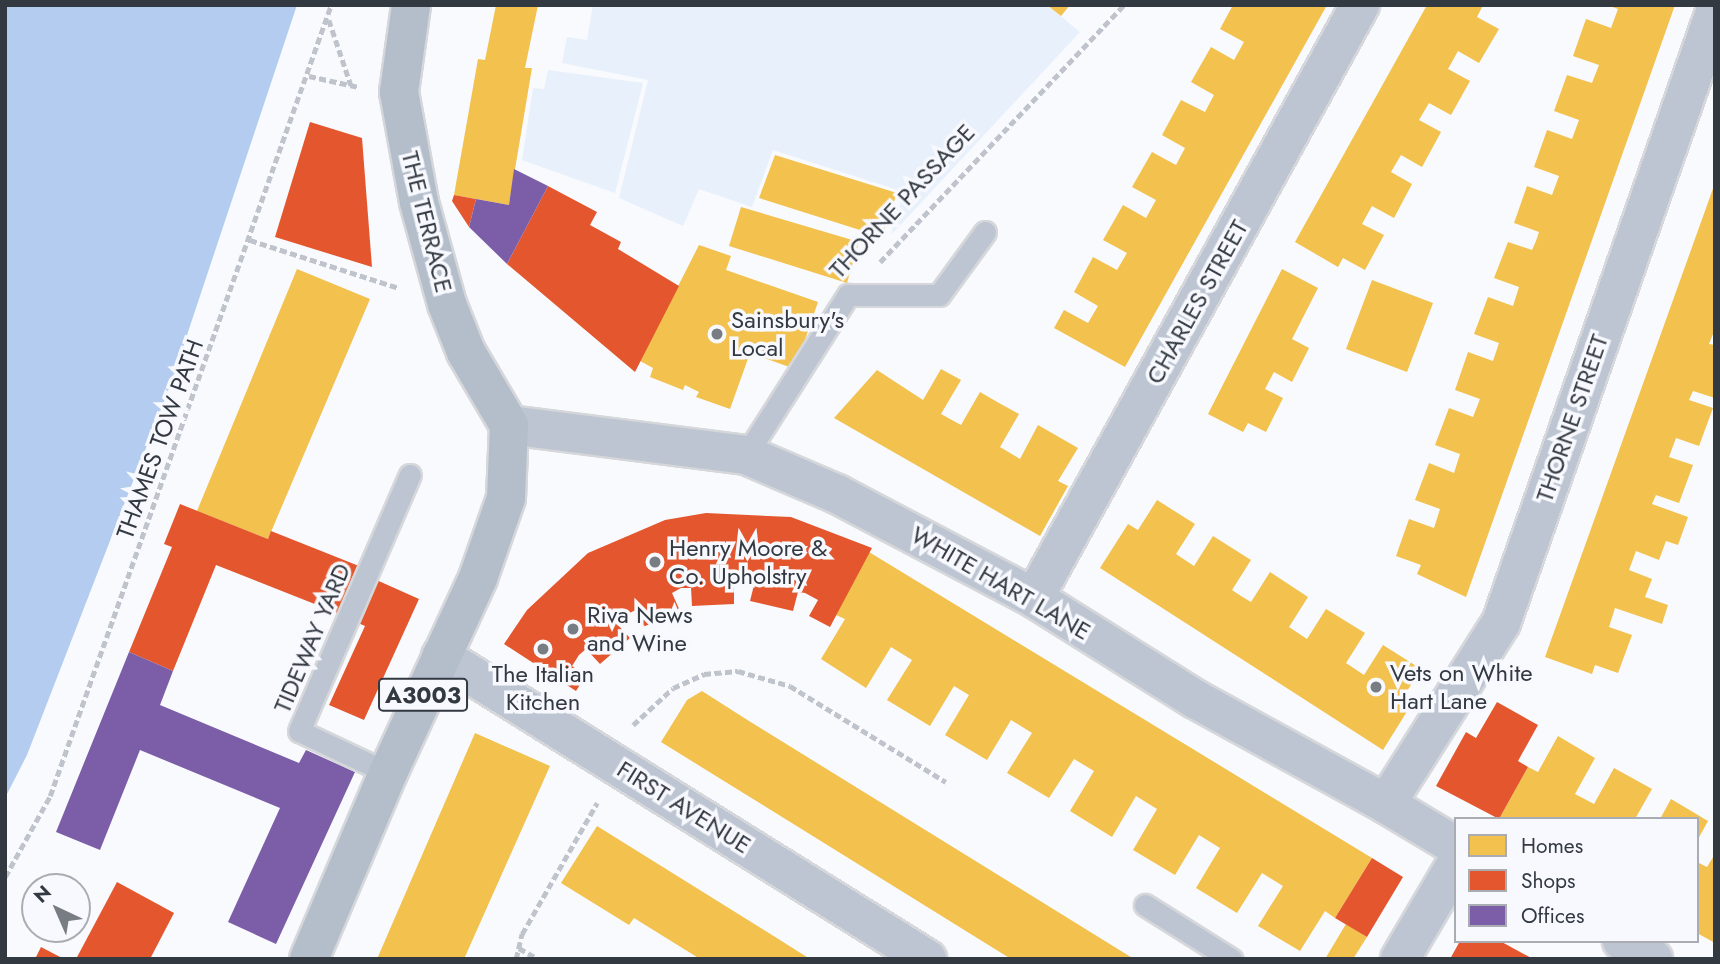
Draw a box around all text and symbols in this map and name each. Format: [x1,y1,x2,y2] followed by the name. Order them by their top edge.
[823,118,981,284] street label: THORNE PASSAGE
[396,148,458,296] street label: THE TERRACE
[1140,215,1254,389] street label: CHARLES STREET
[731,306,844,362] place label: Sainsbury's Local
[709,326,725,342] marker: Sainsbury's Local
[1530,331,1614,505] street label: THORNE STREET
[111,335,209,543] street label: THAMES TOW PATH
[906,520,1096,646] street label: WHITE HART LANE
[669,534,827,590] place label: Henry Moore & Co. Upholstry
[647,554,663,570] marker: Henry Moore & Co. Upholstry
[268,559,356,717] street label: TIDEWAY YARD
[587,601,693,657] place label: Riva News and Wine
[565,621,581,637] marker: Riva News and Wine
[535,641,551,657] marker: The Italian Kitchen
[1390,659,1533,715] place label: Vets on White Hart Lane
[492,660,594,716] place label: The Italian Kitchen
[378,676,468,715] road number: A3003
[1368,679,1384,695] marker: Vets on White Hart Lane
[612,754,756,860] street label: FIRST AVENUE
[1454,817,1699,943] legend
[1521,831,1583,861] text: Homes
[1521,866,1575,896] text: Shops
[21,873,91,943] north arrow
[28,879,57,909] text: N
[1521,901,1584,931] text: Offices

